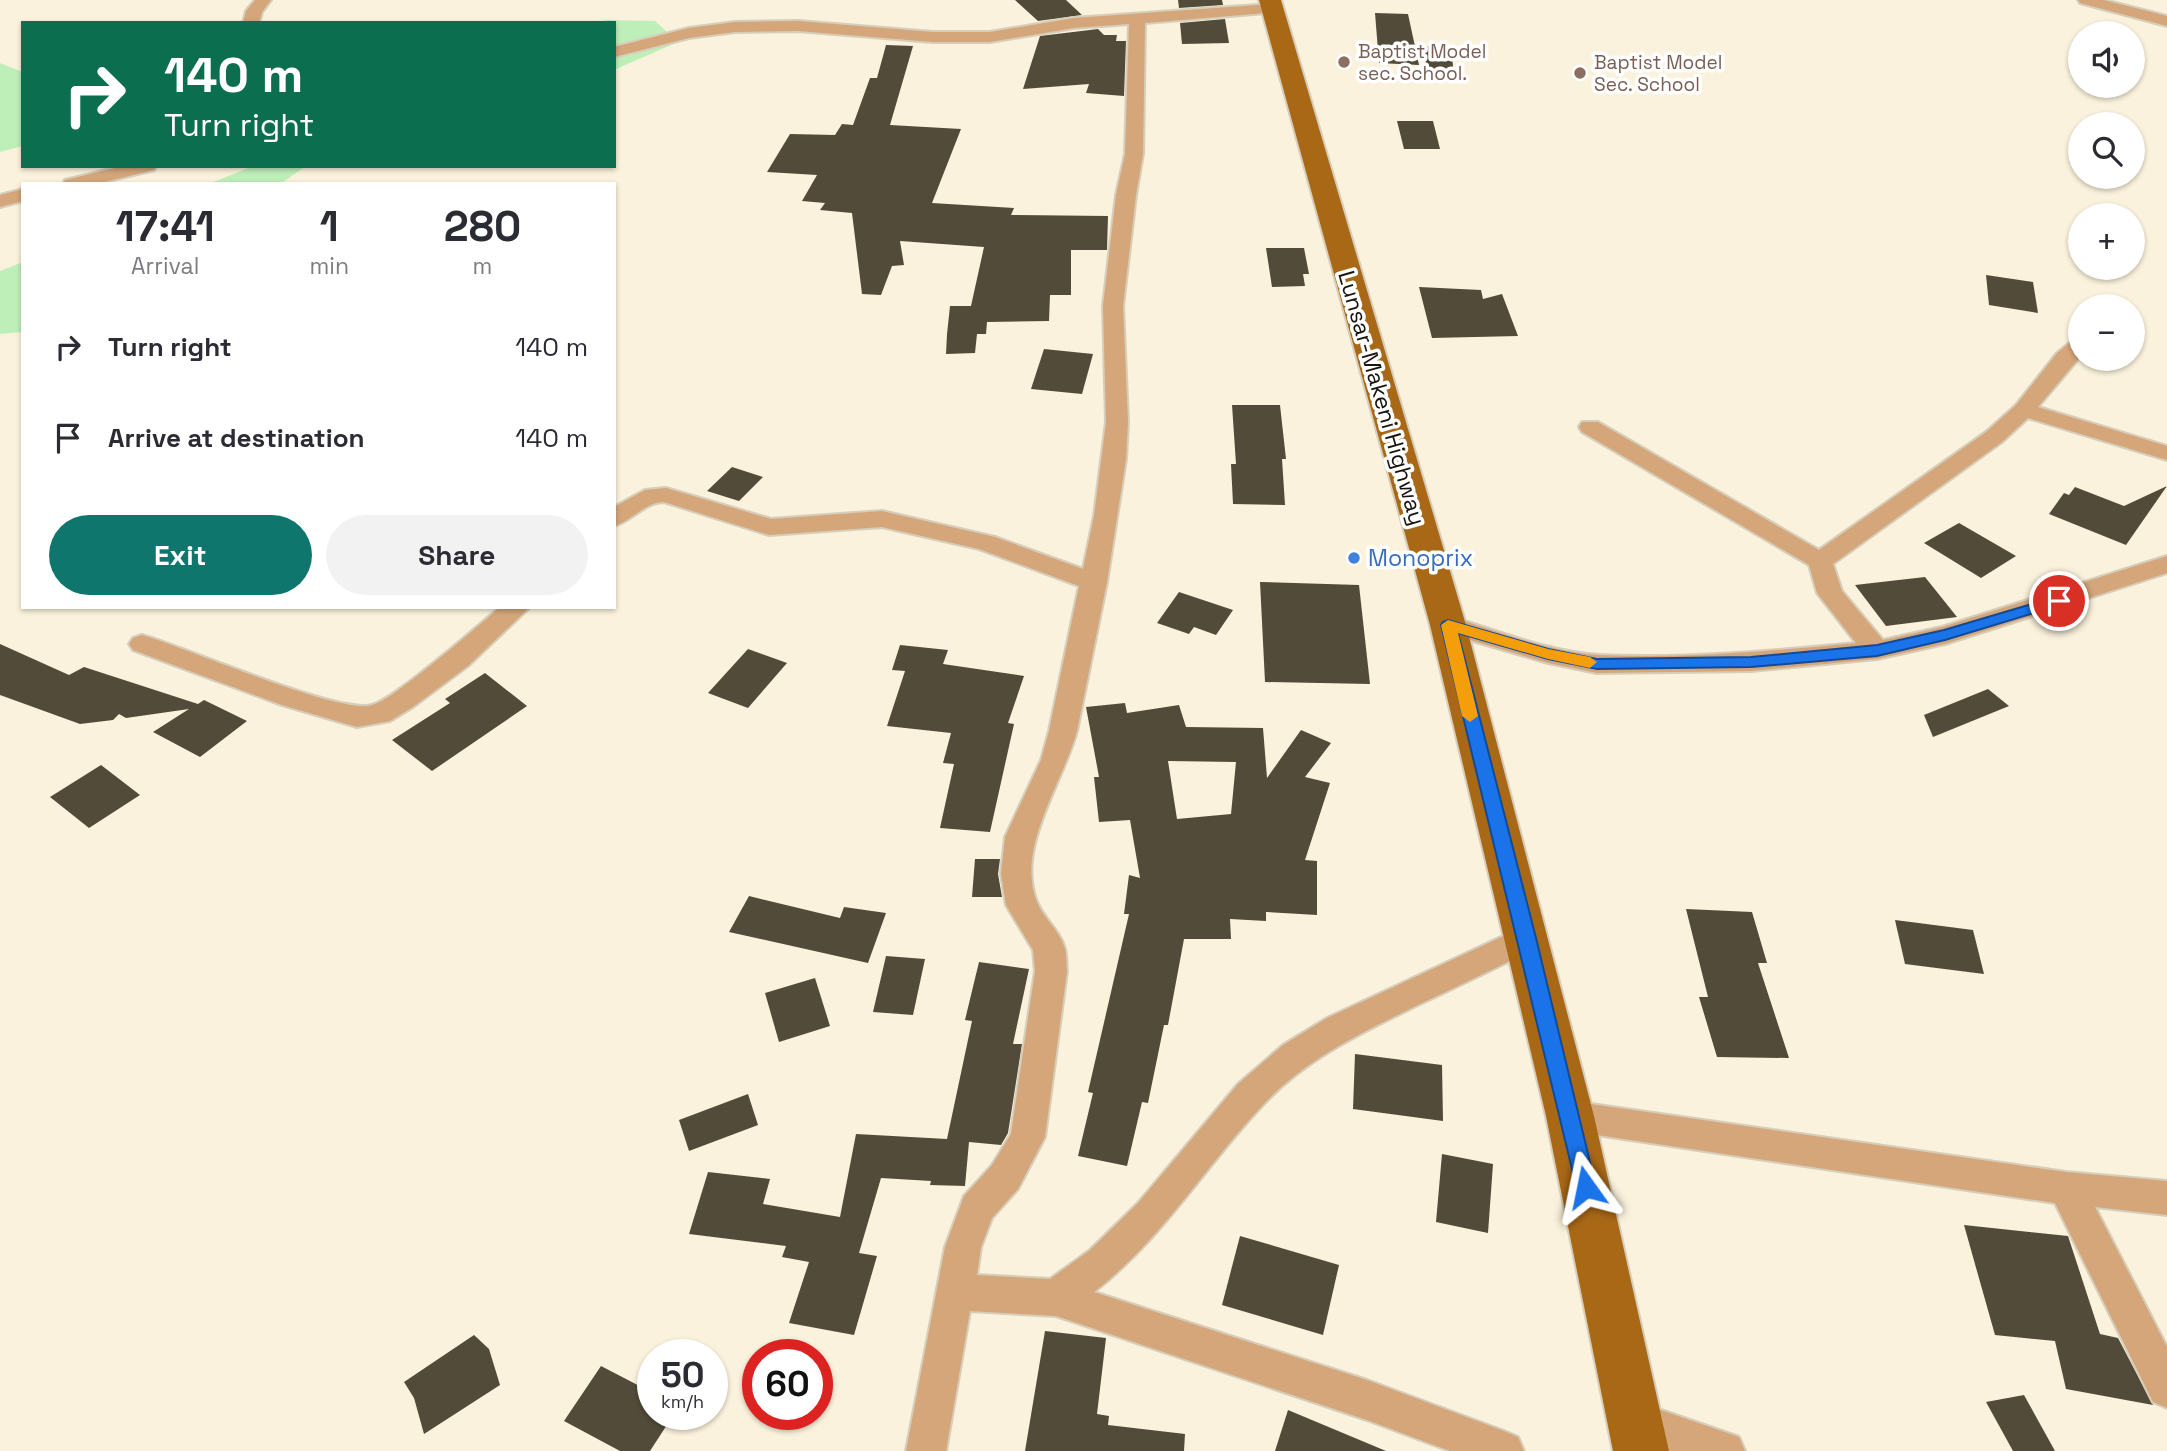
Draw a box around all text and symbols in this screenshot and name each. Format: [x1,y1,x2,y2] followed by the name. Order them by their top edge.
[2068,21,2145,371] map controls
[2068,21,2145,98] button: sound
[1358,39,1486,86] place label: Baptist Model sec. School.
[164,44,303,106] text: 140 m
[49,49,140,140] icon: right
[1594,50,1722,97] place label: Baptist Model Sec. School
[1336,54,1352,70] marker: Baptist Model sec. School.
[1572,65,1588,81] marker: Baptist Model Sec. School
[164,105,314,145] text: Turn right
[2068,112,2145,189] button: search
[116,200,215,253] text: 17:41
[320,200,339,253] text: 1
[444,200,521,253] text: 280
[2068,203,2145,280] button: +
[131,251,199,281] text: Arrival
[309,251,349,281] text: min
[473,251,492,281] text: m
[1331,267,1433,529] street label: Lunsar-Makeni Highway
[2068,294,2145,371] button: −
[49,328,87,366] icon: right
[108,330,232,364] text: Turn right
[515,330,588,364] text: 140 m
[49,419,87,457] icon: arrive
[108,421,365,455] text: Arrive at destination
[515,421,588,455] text: 140 m
[49,515,312,595] button: Exit
[326,515,588,595] button: Share
[1368,543,1473,573] place label: Monoprix
[1346,550,1362,566] marker: Monoprix
[2029,571,2089,631] pin
[2040,582,2078,620] icon: arrive
[1549,1150,1623,1224] position arrow
[742,1339,833,1430] speed limit sign: 60
[661,1353,704,1397] text: 50
[661,1390,704,1413] text: km/h

